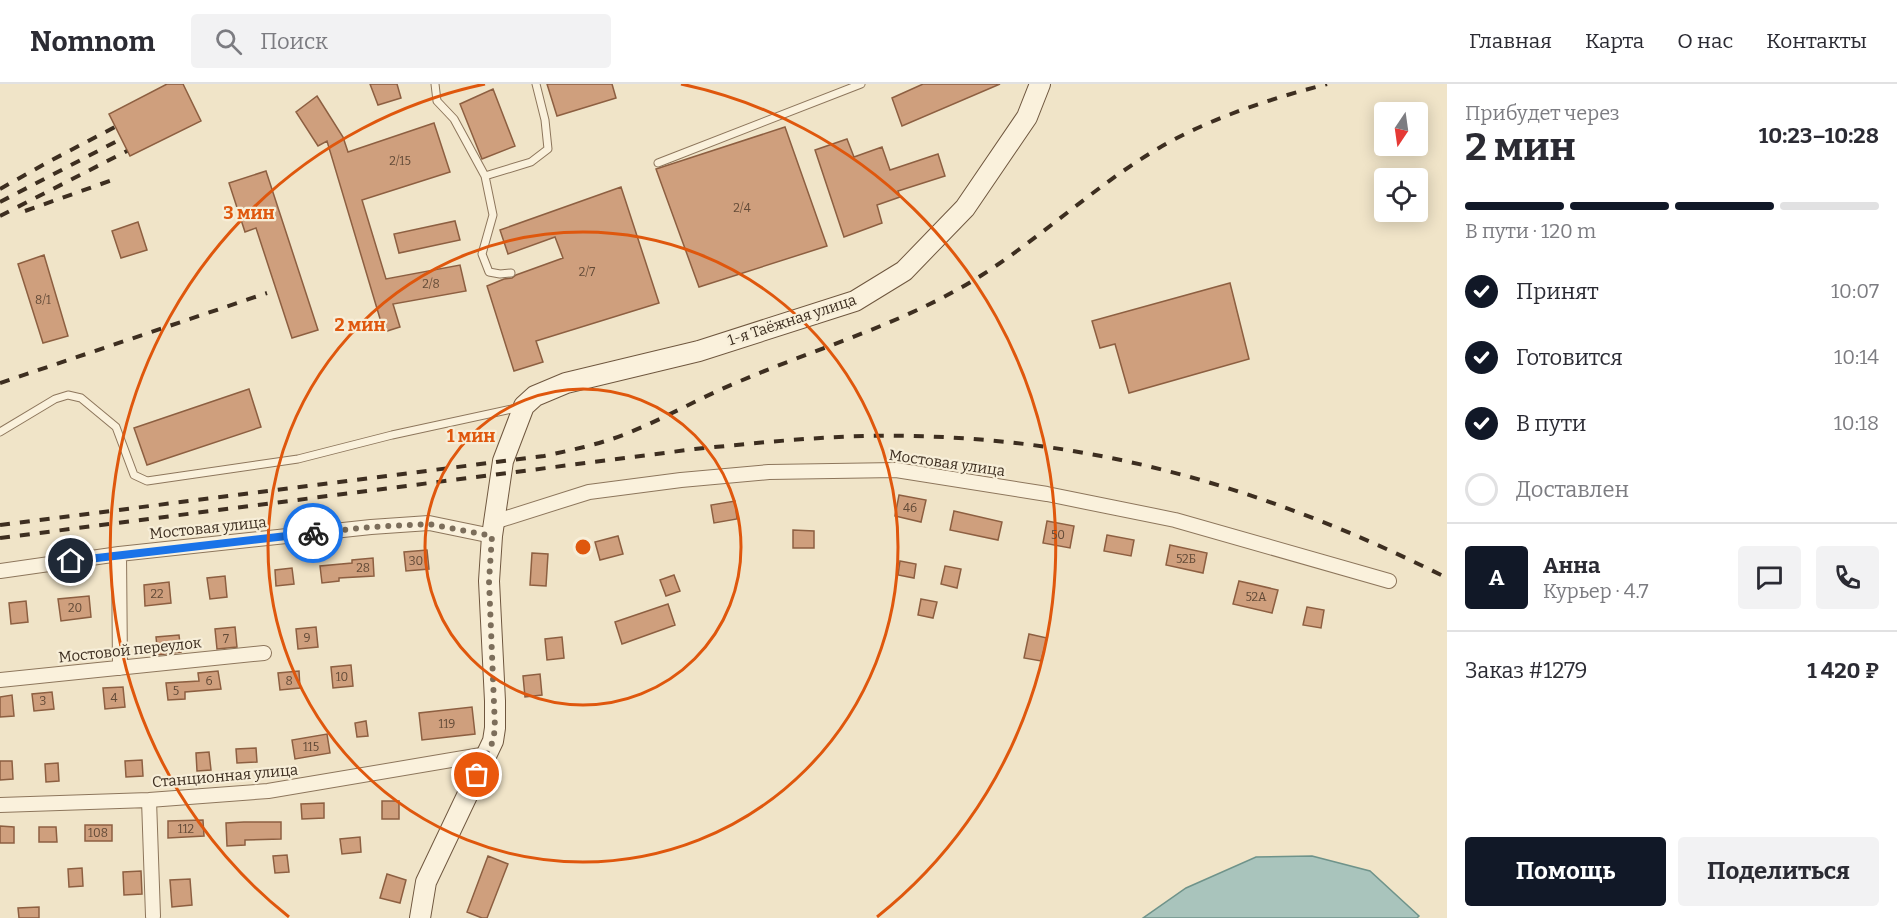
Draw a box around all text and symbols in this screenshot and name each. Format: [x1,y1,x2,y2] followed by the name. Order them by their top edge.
[191,14,611,68] search box
[30,25,155,58] text: Nomnom
[212,25,245,58] icon: search
[260,28,328,55] text: Поиск
[1469,28,1552,54] text: Главная
[1585,28,1644,54] text: Карта
[1677,28,1733,54] text: О нас
[1766,28,1867,54] text: Контакты
[1465,101,1620,125] text: Прибудет через
[1374,102,1428,156] north arrow
[1374,102,1428,222] map controls
[1759,122,1879,149] text: 10:23–10:28
[1465,124,1576,170] text: 2 мин
[389,154,411,168] house number: 2/15
[1374,168,1428,222] button: locate
[733,201,751,215] house number: 2/4
[223,202,275,224] text: 3 мин
[1465,219,1596,243] text: В пути · 120 m
[579,265,595,279] house number: 2/7
[1465,275,1498,308] icon: check
[422,277,440,291] house number: 2/8
[1516,278,1599,305] text: Принят
[1831,279,1879,303] text: 10:07
[725,291,859,349] street label: 1-я Таёжная улица
[35,293,51,307] house number: 8/1
[334,314,386,336] text: 2 мин
[1465,341,1498,374] icon: check
[1516,344,1623,371] text: Готовится
[1834,345,1879,369] text: 10:14
[1465,407,1498,440] icon: check
[1516,410,1586,437] text: В пути
[1834,411,1879,435] text: 10:18
[447,425,495,447] text: 1 мин
[888,446,1006,480] street label: Мостовая улица
[1516,476,1629,503] text: Доставлен
[903,501,917,515] house number: 46
[283,503,343,563] courier
[149,513,267,543] street label: Мостовая улица
[297,517,330,550] icon: bike
[1051,528,1065,542] house number: 50
[45,535,96,586] pin
[573,537,593,557] centre of rings
[54,544,87,577] icon: home
[1738,546,1801,609] button: chat
[1816,546,1879,609] button: phone
[1176,552,1196,566] house number: 52Б
[1543,552,1600,579] text: Анна
[409,554,423,568] house number: 30
[356,561,370,575] house number: 28
[1489,564,1504,591] text: А
[1543,579,1649,603] text: Курьер · 4.7
[150,587,164,601] house number: 22
[1245,590,1267,604] house number: 52А
[68,601,82,615] house number: 20
[303,631,311,645] house number: 9
[223,632,229,646] house number: 7
[58,634,203,666] street label: Мостовой переулок
[1465,657,1588,684] text: Заказ #1279
[1807,657,1879,684] text: 1 420 ₽
[336,670,348,684] house number: 10
[205,674,213,688] house number: 6
[285,674,293,688] house number: 8
[173,684,179,698] house number: 5
[110,691,118,705] house number: 4
[40,694,47,708] house number: 3
[439,717,455,731] house number: 119
[303,740,319,754] house number: 115
[451,749,502,800] pin
[460,758,493,791] icon: bag
[151,761,299,791] street label: Станционная улица
[178,822,194,836] house number: 112
[88,826,108,840] house number: 108
[1465,837,1666,906] button: Помощь
[1678,837,1879,906] button: Поделиться

